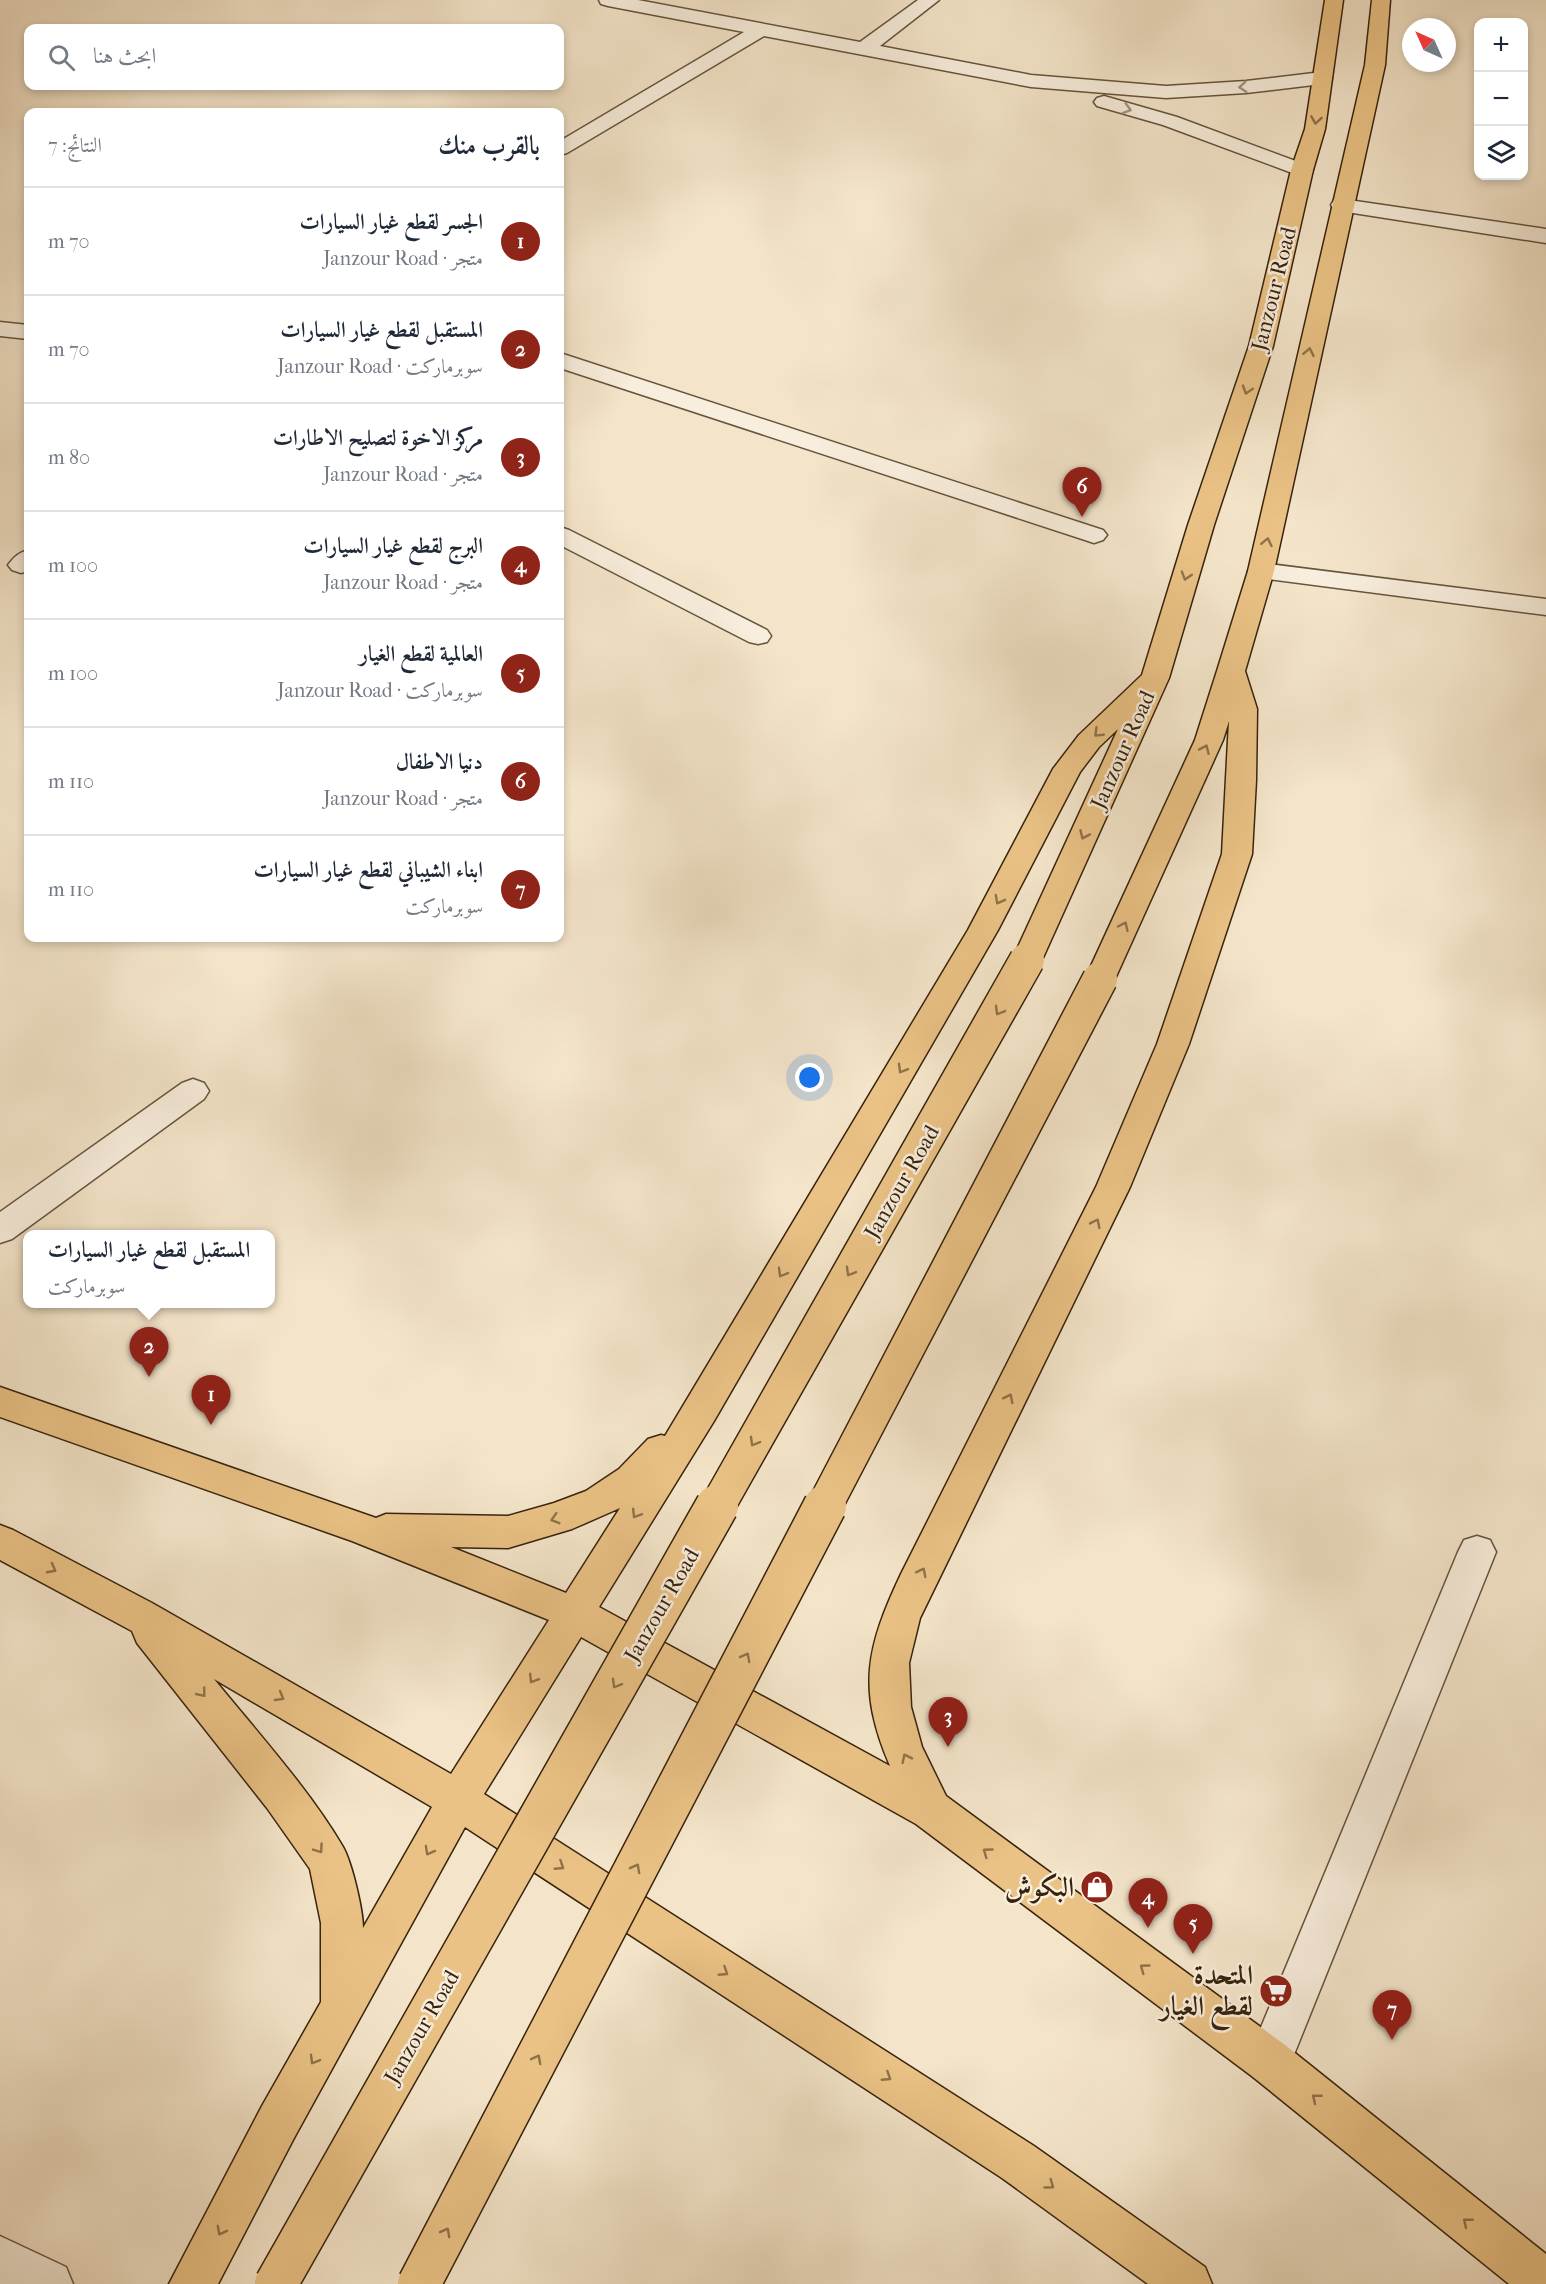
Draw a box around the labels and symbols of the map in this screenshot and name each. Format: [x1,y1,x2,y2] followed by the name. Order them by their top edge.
[1402,18,1456,72] north arrow
[1238,80,1248,93] one-way arrow
[1121,102,1132,114] one-way arrow
[1310,116,1322,125] one-way arrow
[1246,223,1302,356] street label: Janzour Road
[1302,347,1315,357] one-way arrow
[1241,384,1254,395] one-way arrow
[1062,468,1102,517] pin: 6
[1260,537,1273,547] one-way arrow
[1181,570,1193,580] one-way arrow
[1084,686,1161,815] street label: Janzour Road
[1094,725,1105,736] one-way arrow
[1198,744,1210,755] one-way arrow
[1080,828,1092,839] one-way arrow
[995,893,1006,904] one-way arrow
[1117,921,1129,932] one-way arrow
[994,1005,1006,1015] one-way arrow
[795,1063,824,1092] your location
[897,1063,909,1073] one-way arrow
[858,1120,946,1245] street label: Janzour Road
[1088,1218,1100,1229] one-way arrow
[846,1266,858,1276] one-way arrow
[777,1267,789,1277] one-way arrow
[130,1328,168,1377] pin: 2
[192,1376,230,1425] pin: 1
[1002,1393,1014,1404] one-way arrow
[750,1436,761,1446] one-way arrow
[632,1508,644,1518] one-way arrow
[550,1511,561,1524] one-way arrow
[618,1543,706,1668] street label: Janzour Road
[45,1562,56,1573] one-way arrow
[915,1568,926,1578] one-way arrow
[739,1653,750,1664] one-way arrow
[528,1673,540,1683] one-way arrow
[612,1678,624,1689] one-way arrow
[194,1686,205,1697] one-way arrow
[274,1690,284,1701] one-way arrow
[928,1698,968,1747] pin: 3
[902,1753,914,1764] one-way arrow
[312,1842,323,1853] one-way arrow
[425,1845,437,1855] one-way arrow
[983,1848,994,1859] one-way arrow
[554,1858,564,1870] one-way arrow
[629,1863,641,1874] one-way arrow
[1079,1869,1115,1905] shop icon: البكوش
[1005,1871,1074,1904] place label: البكوش
[1128,1878,1168,1928] pin: 4
[1174,1904,1212,1954] pin: 5
[1157,1959,1253,2031] place label: المتحدة لقطع الغيار
[717,1964,728,1975] one-way arrow
[1140,1964,1151,1975] one-way arrow
[378,1965,466,2090] street label: Janzour Road
[1258,1973,1294,2009] supermarket icon: المتحدة لقطع الغيار
[1372,1990,1412,2040] pin: 7
[310,2054,321,2064] one-way arrow
[529,2055,541,2066] one-way arrow
[881,2070,892,2081] one-way arrow
[1312,2095,1323,2106] one-way arrow
[1043,2178,1054,2189] one-way arrow
[1463,2218,1474,2229] one-way arrow
[217,2225,228,2235] one-way arrow
[439,2227,451,2238] one-way arrow

